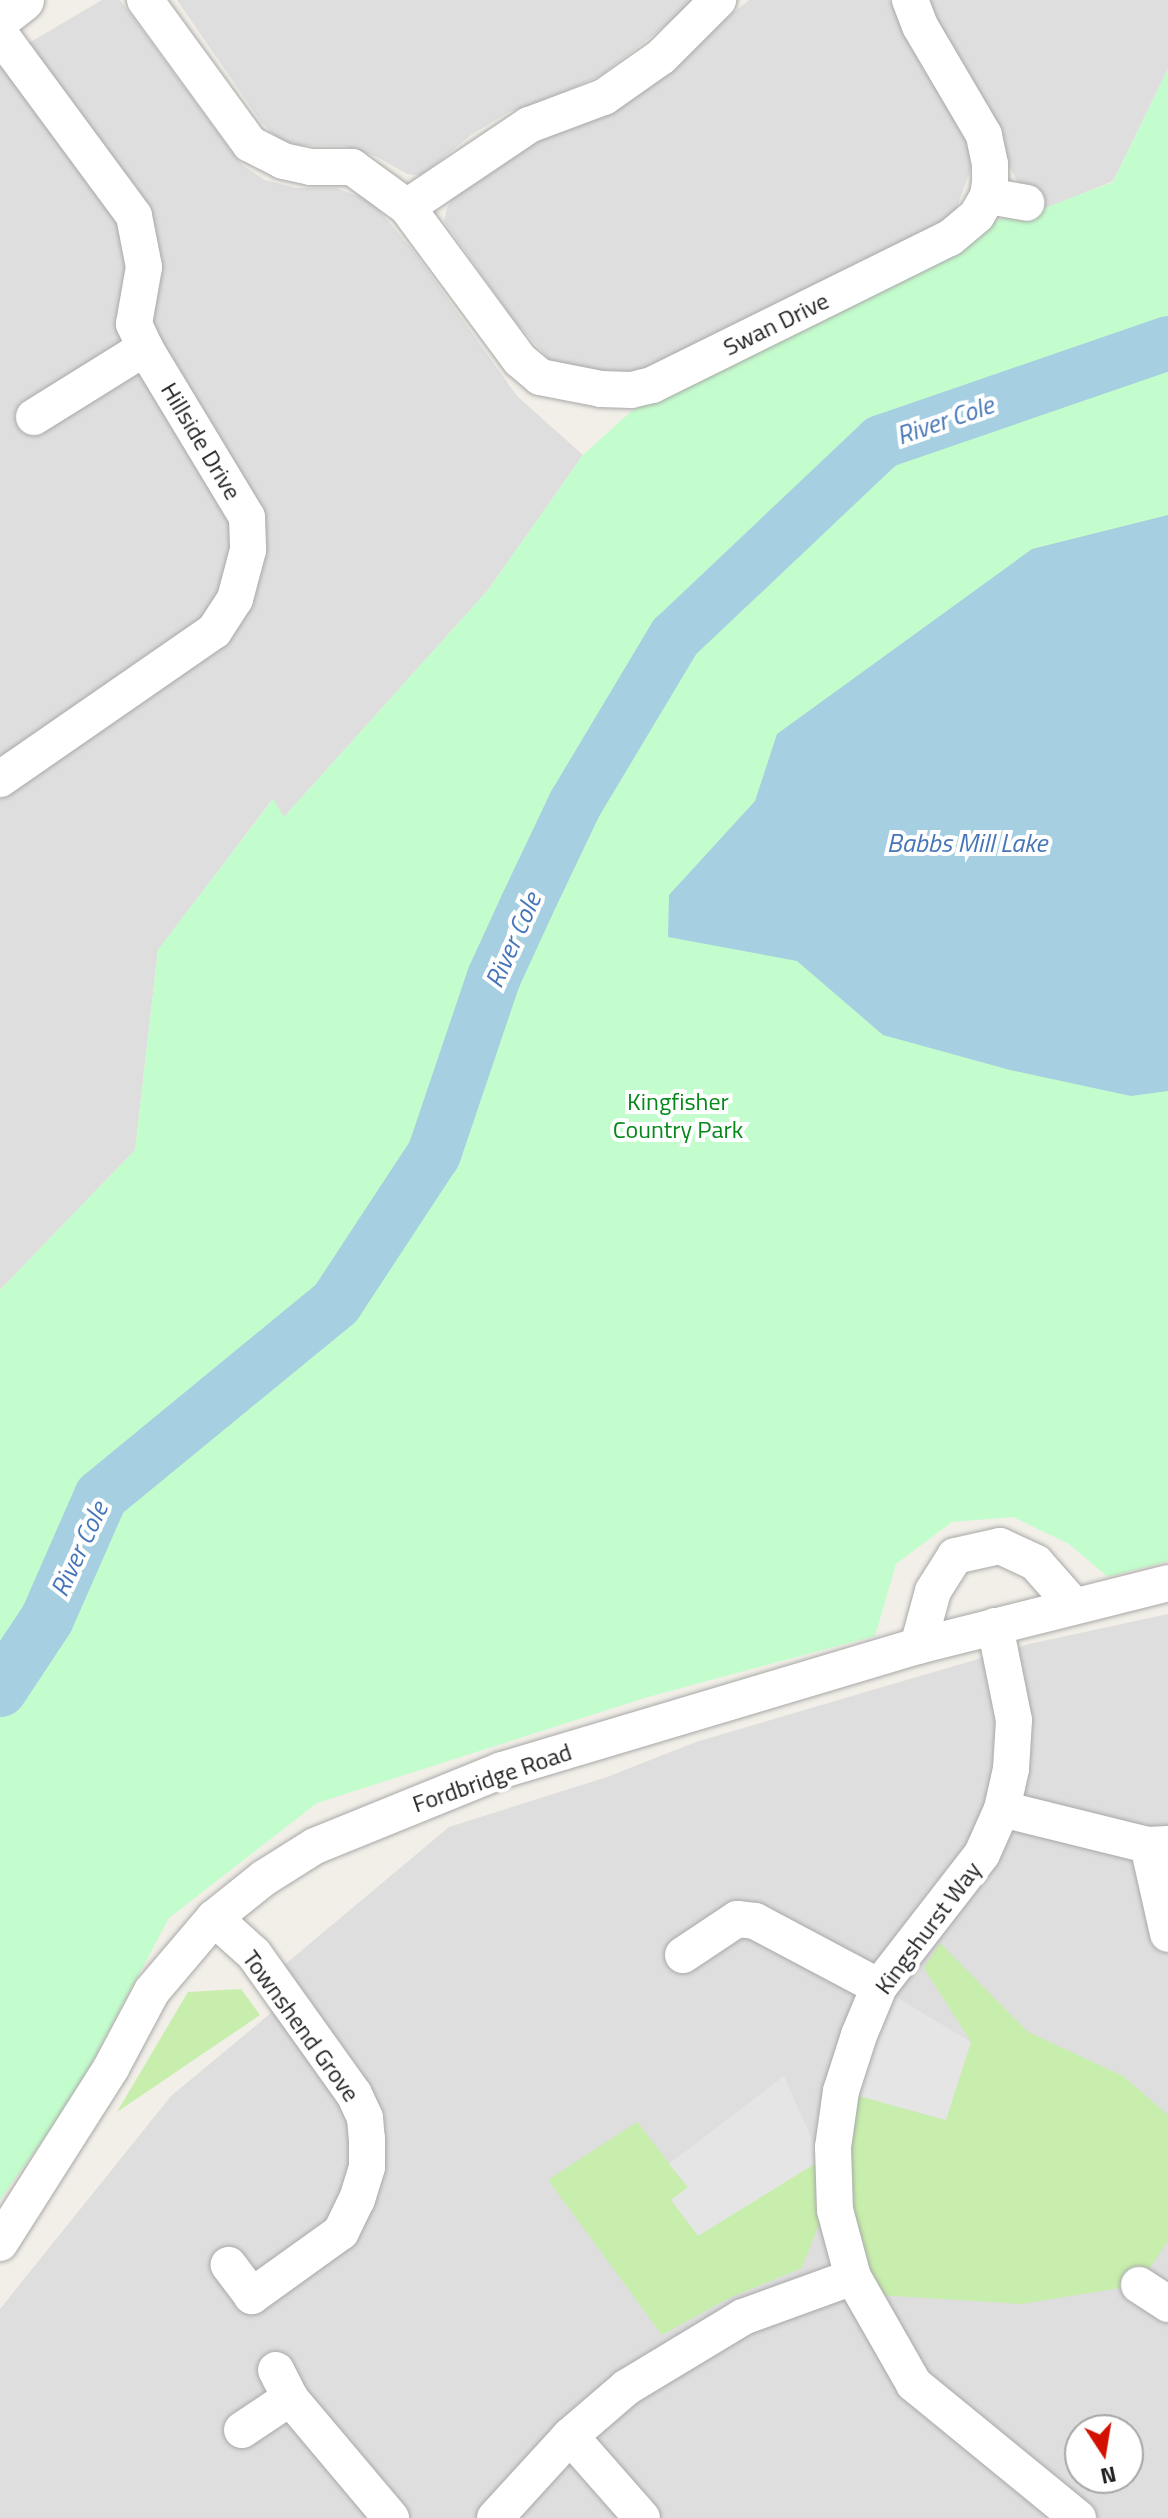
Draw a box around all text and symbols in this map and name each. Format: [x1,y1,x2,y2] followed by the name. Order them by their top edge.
[719,286,833,362] street label: Swan Drive
[155,377,247,505] street label: Hillside Drive
[892,389,998,451] water label: River Cole
[887,827,1047,859] water label: Babbs Mill Lake
[478,888,548,992] water label: River Cole
[613,1088,743,1144] park label: Kingfisher Country Park
[44,1497,114,1601] water label: River Cole
[409,1737,575,1819] street label: Fordbridge Road
[869,1856,987,2000] street label: Kingshurst Way
[236,1945,366,2107] street label: Townshend Grove
[1064,2414,1144,2494] north arrow
[1098,2457,1120,2494] text: N

